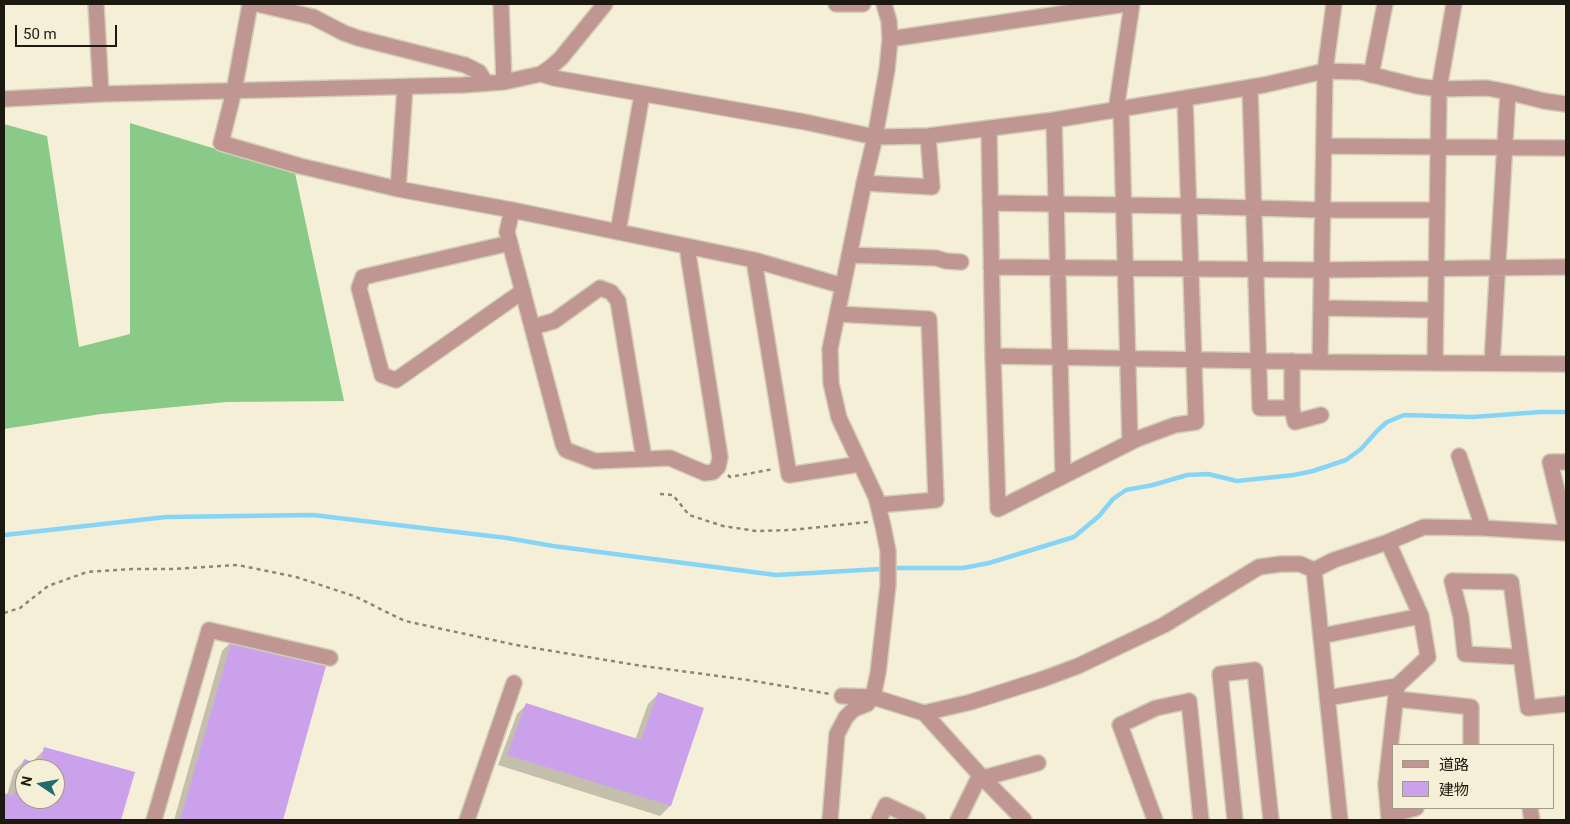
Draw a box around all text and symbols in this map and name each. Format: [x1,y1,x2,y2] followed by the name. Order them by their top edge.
[18,15,120,47] scale bar
[23,25,57,43] text: 50 m
[1392,744,1555,809] legend
[1439,756,1469,774] text: 道路
[15,759,65,809] north arrow
[17,775,35,788] text: N
[1439,781,1469,799] text: 建物

